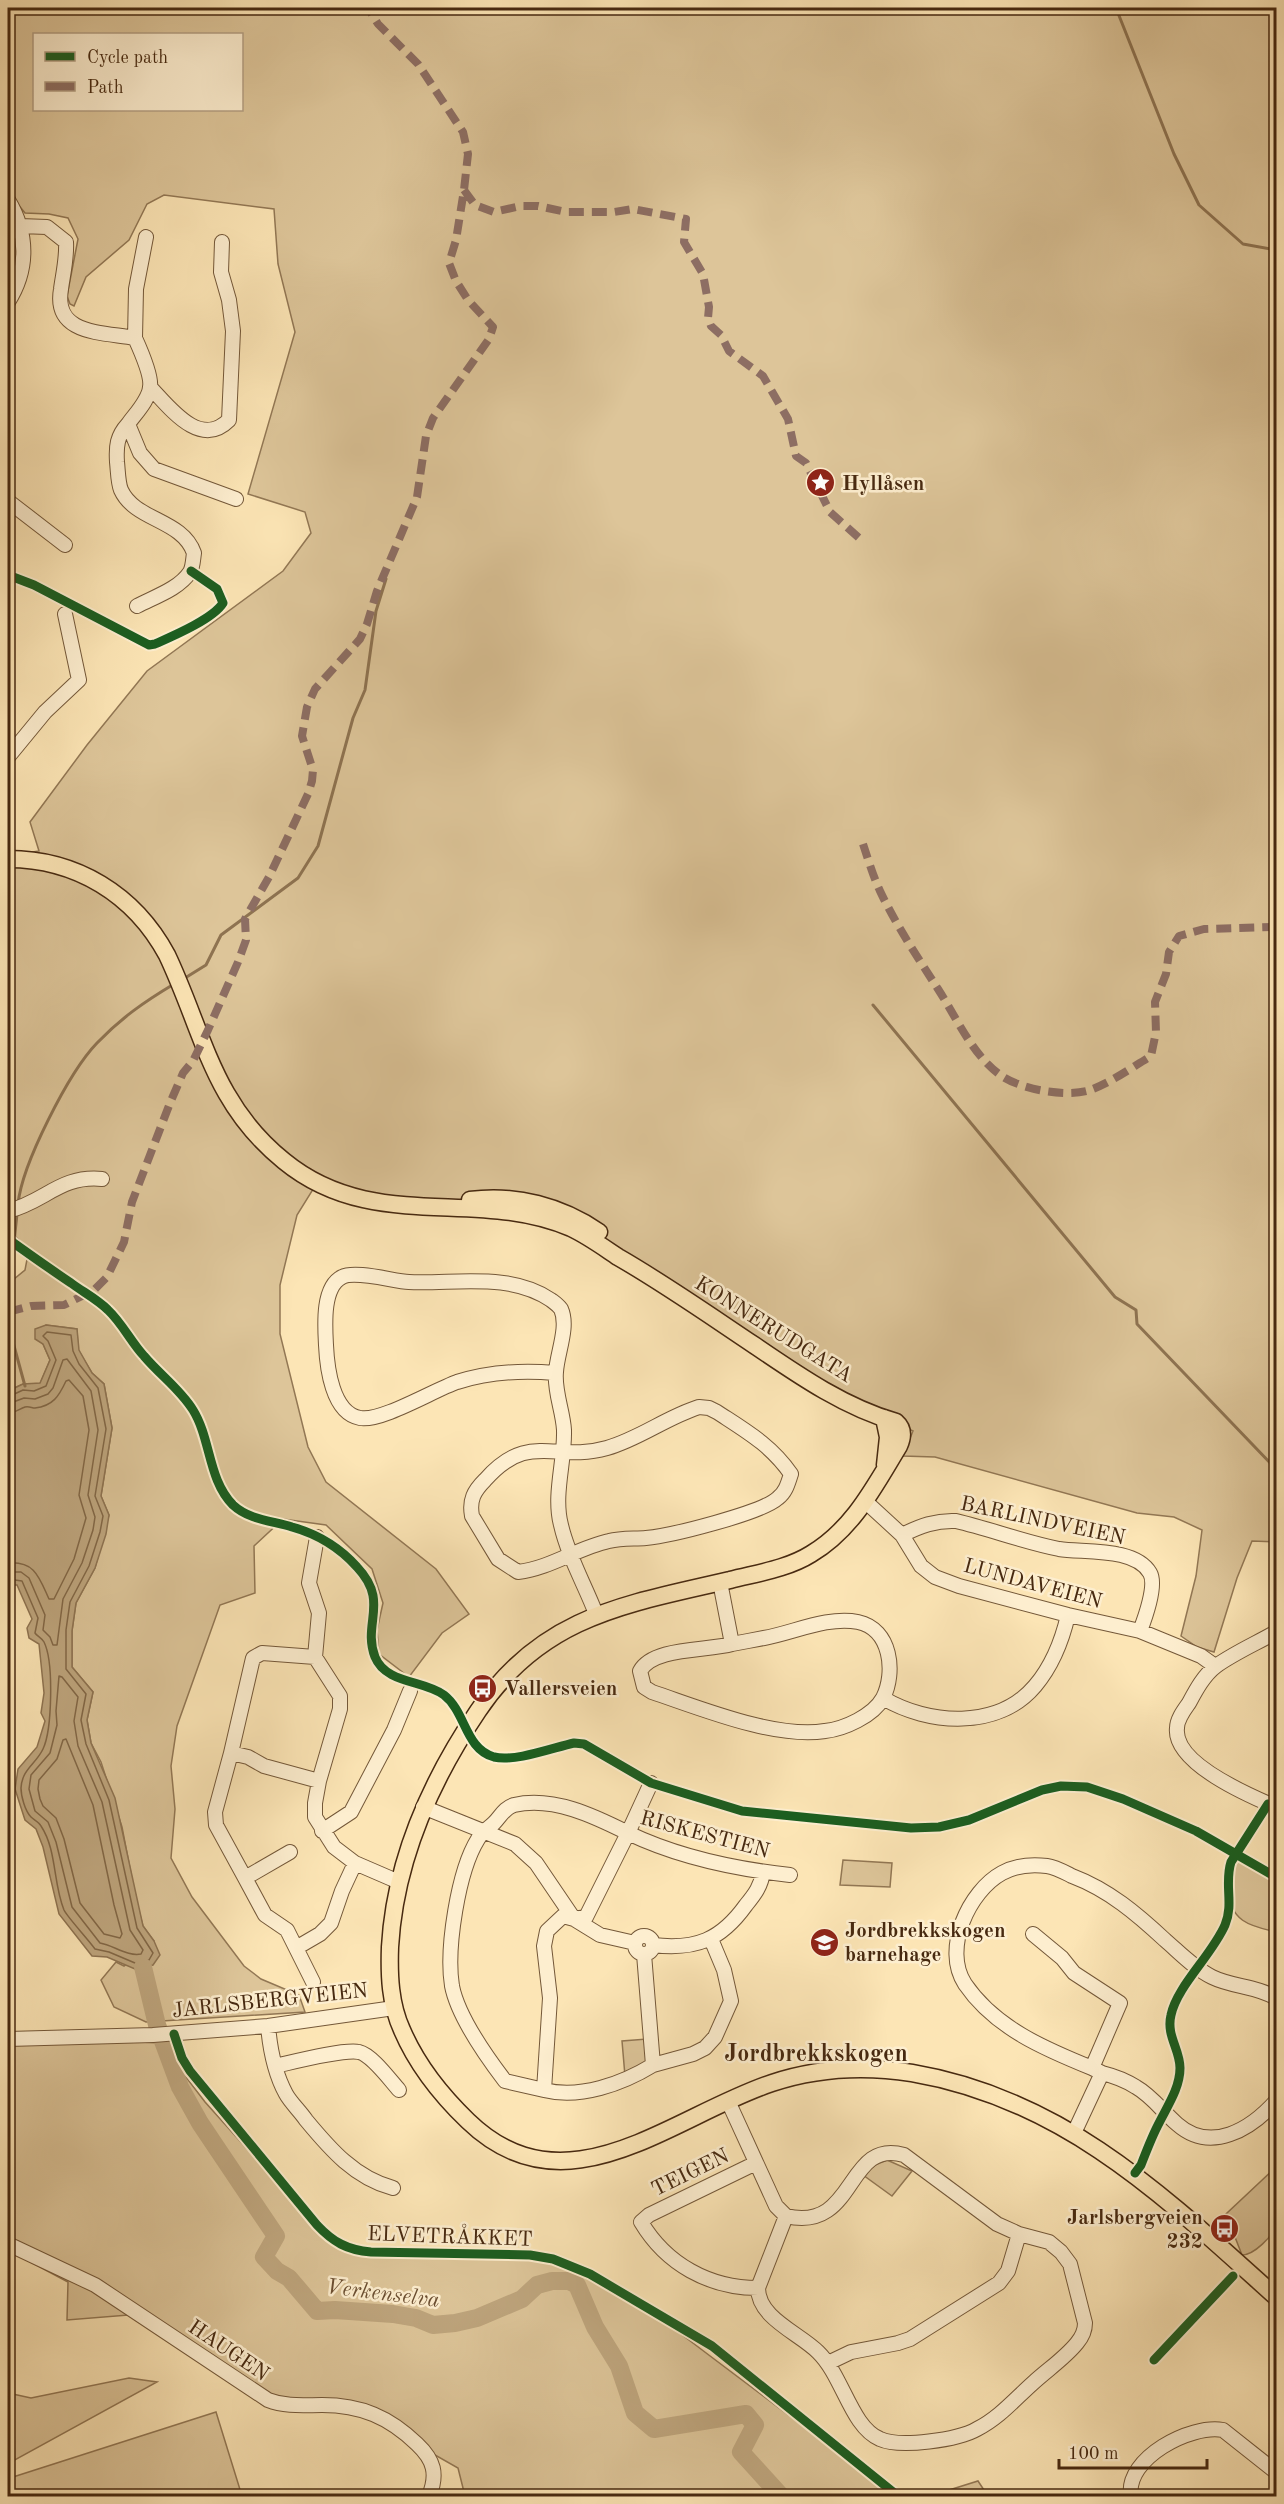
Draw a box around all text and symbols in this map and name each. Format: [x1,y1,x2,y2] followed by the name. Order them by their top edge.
[33,33,243,111] legend
[87,49,168,67] text: Cycle path
[87,79,124,97] text: Path
[805,467,837,499] place icon: Hyllåsen
[842,474,925,495] place label: Hyllåsen
[691,1273,856,1387] street label: KONNERUDGATA
[958,1494,1127,1549] street label: BARLINDVEIEN
[961,1556,1104,1613] street label: LUNDAVEIEN
[467,1672,499,1704] bus stop icon: Vallersveien
[504,1679,618,1700] place label: Vallersveien
[637,1808,772,1863] street label: RISKESTIEN
[845,1921,1006,1966] place label: Jordbrekkskogen barnehage
[808,1926,840,1958] school or university icon: Jordbrekkskogen barnehage
[171,1981,369,2022] street label: JARLSBERGVEIEN
[724,2043,908,2067] district label: Jordbrekkskogen
[649,2146,733,2201] street label: TEIGEN
[1067,2208,1203,2253] place label: Jarlsbergveien 232
[1208,2213,1240,2245] bus stop icon: Jarlsbergveien 232
[367,2219,533,2251] street label: ELVETRÅKKET
[325,2276,441,2312] water label: Verkenselva
[184,2317,272,2386] street label: HAUGEN
[1059,2432,1208,2470] scale bar
[1068,2445,1119,2463] text: 100 m

